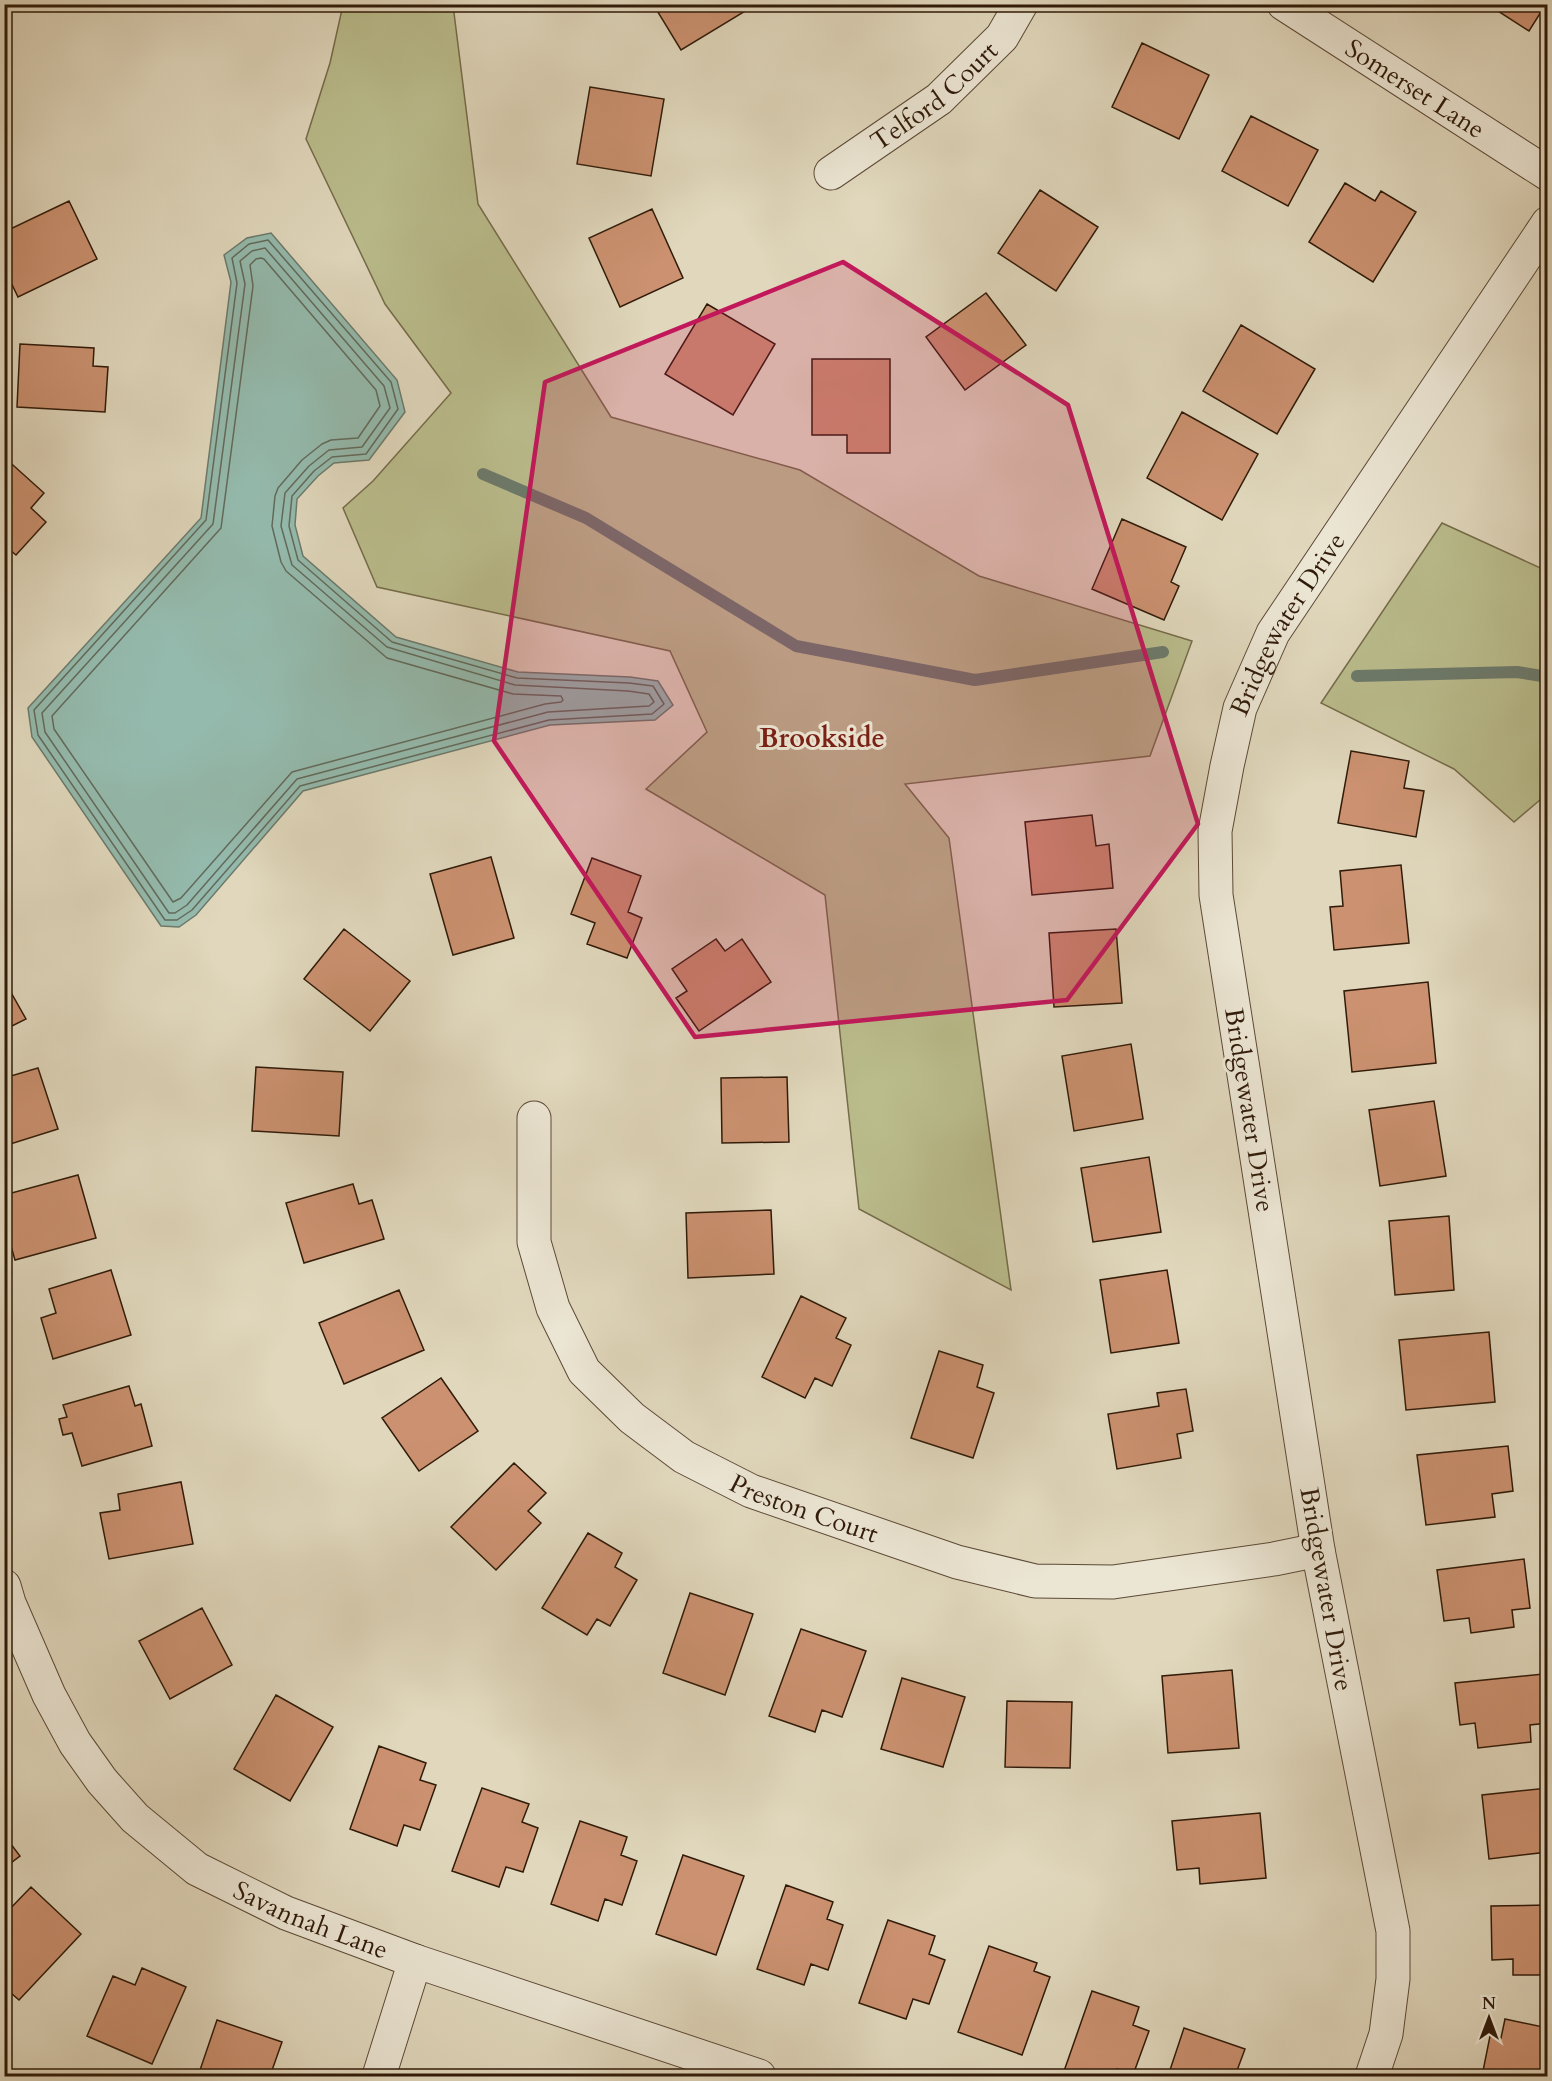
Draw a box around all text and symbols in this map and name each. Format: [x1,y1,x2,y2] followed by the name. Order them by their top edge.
[1338,31,1491,147] street label: Somerset Lane
[864,34,1006,159] street label: Telford Court
[1222,526,1354,721] street label: Bridgewater Drive
[759,720,885,757] district label: Brookside
[1216,1006,1283,1215] street label: Bridgewater Drive
[723,1466,883,1552] street label: Preston Court
[1291,1485,1362,1694] street label: Bridgewater Drive
[227,1873,393,1967] street label: Savannah Lane
[1459,1988,1519,2048] north arrow
[1482,1993,1496,2015] text: N

